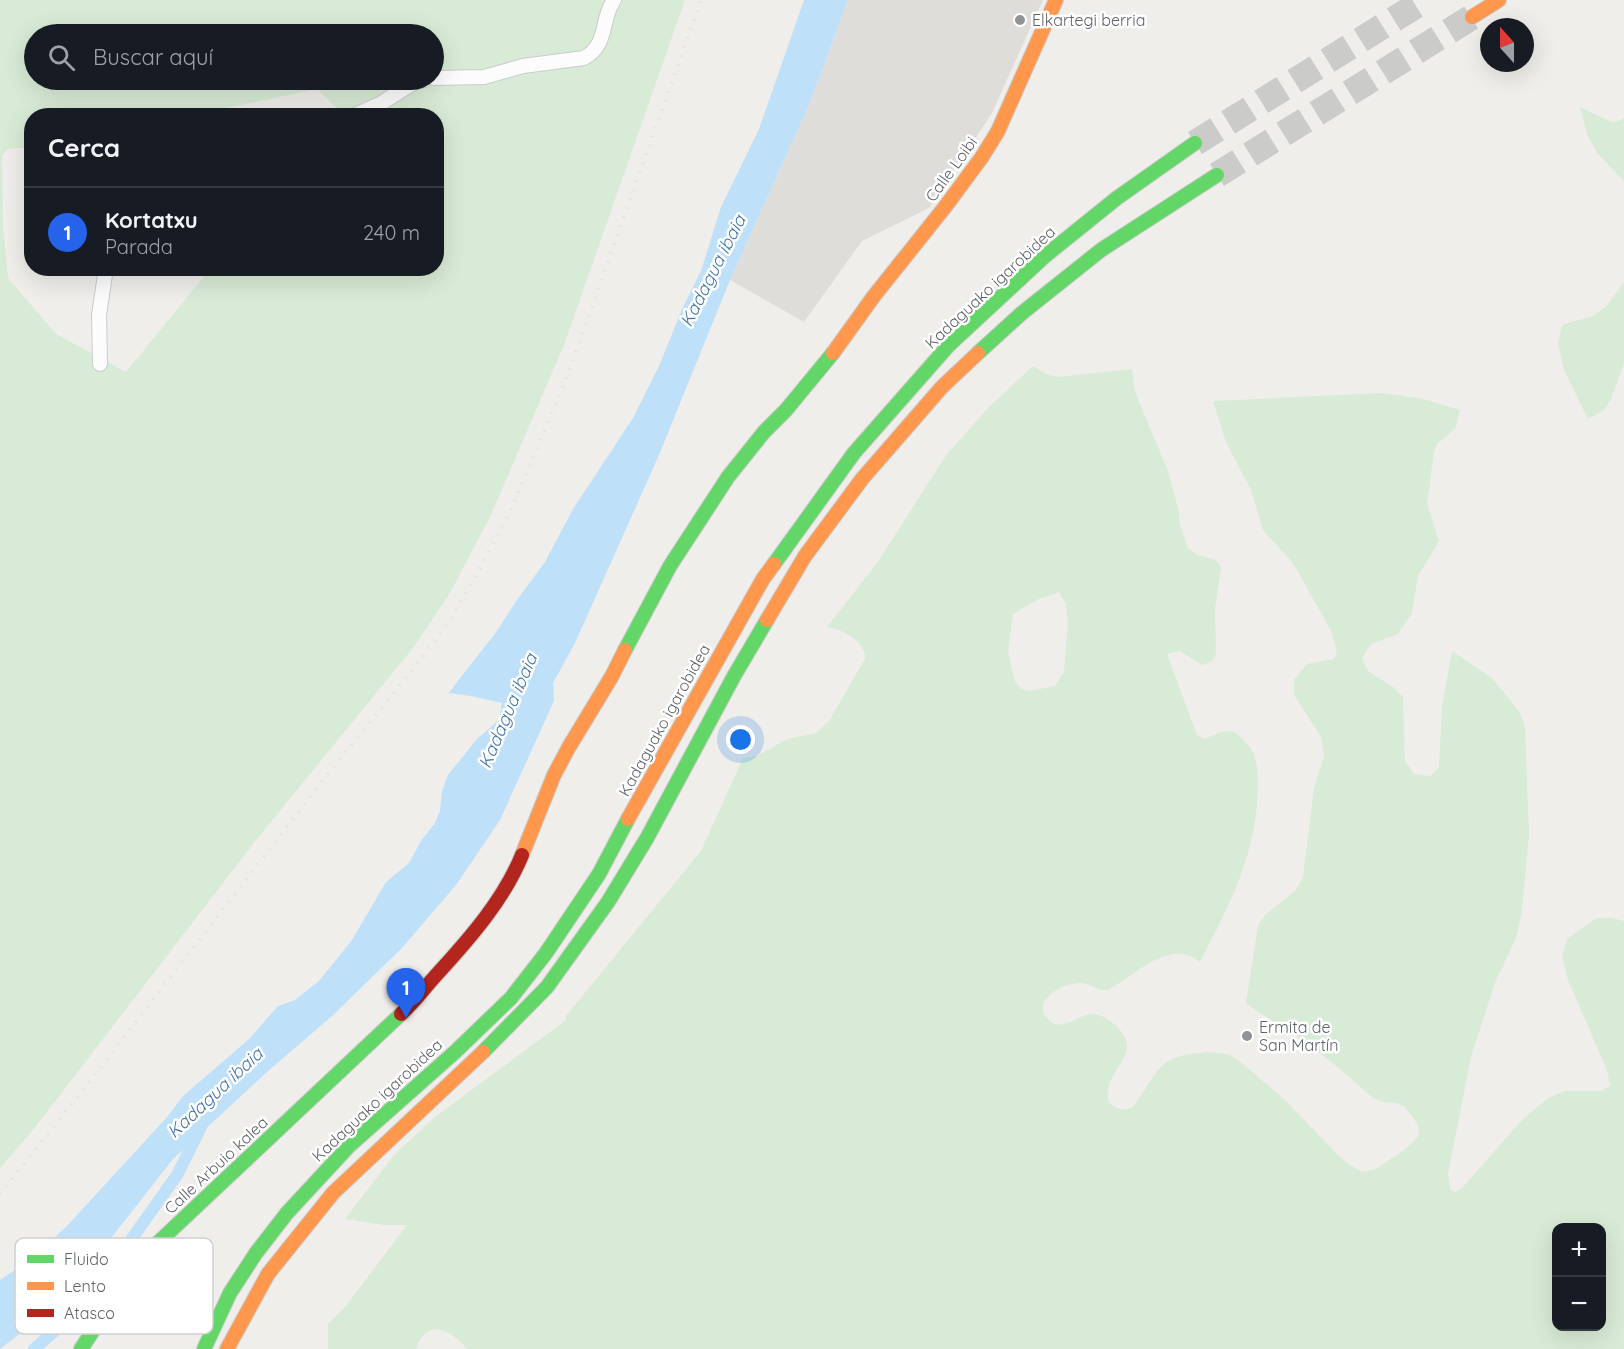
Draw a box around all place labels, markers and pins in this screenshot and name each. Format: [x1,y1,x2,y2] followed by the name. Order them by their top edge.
[1032,10,1145,30] place label: Elkartegi berria
[1013,13,1027,27] marker: Elkartegi berria
[386,968,426,1018] pin: 1
[1259,1017,1339,1055] place label: Ermita de San Martín
[1240,1029,1254,1043] marker: Ermita de San Martín

